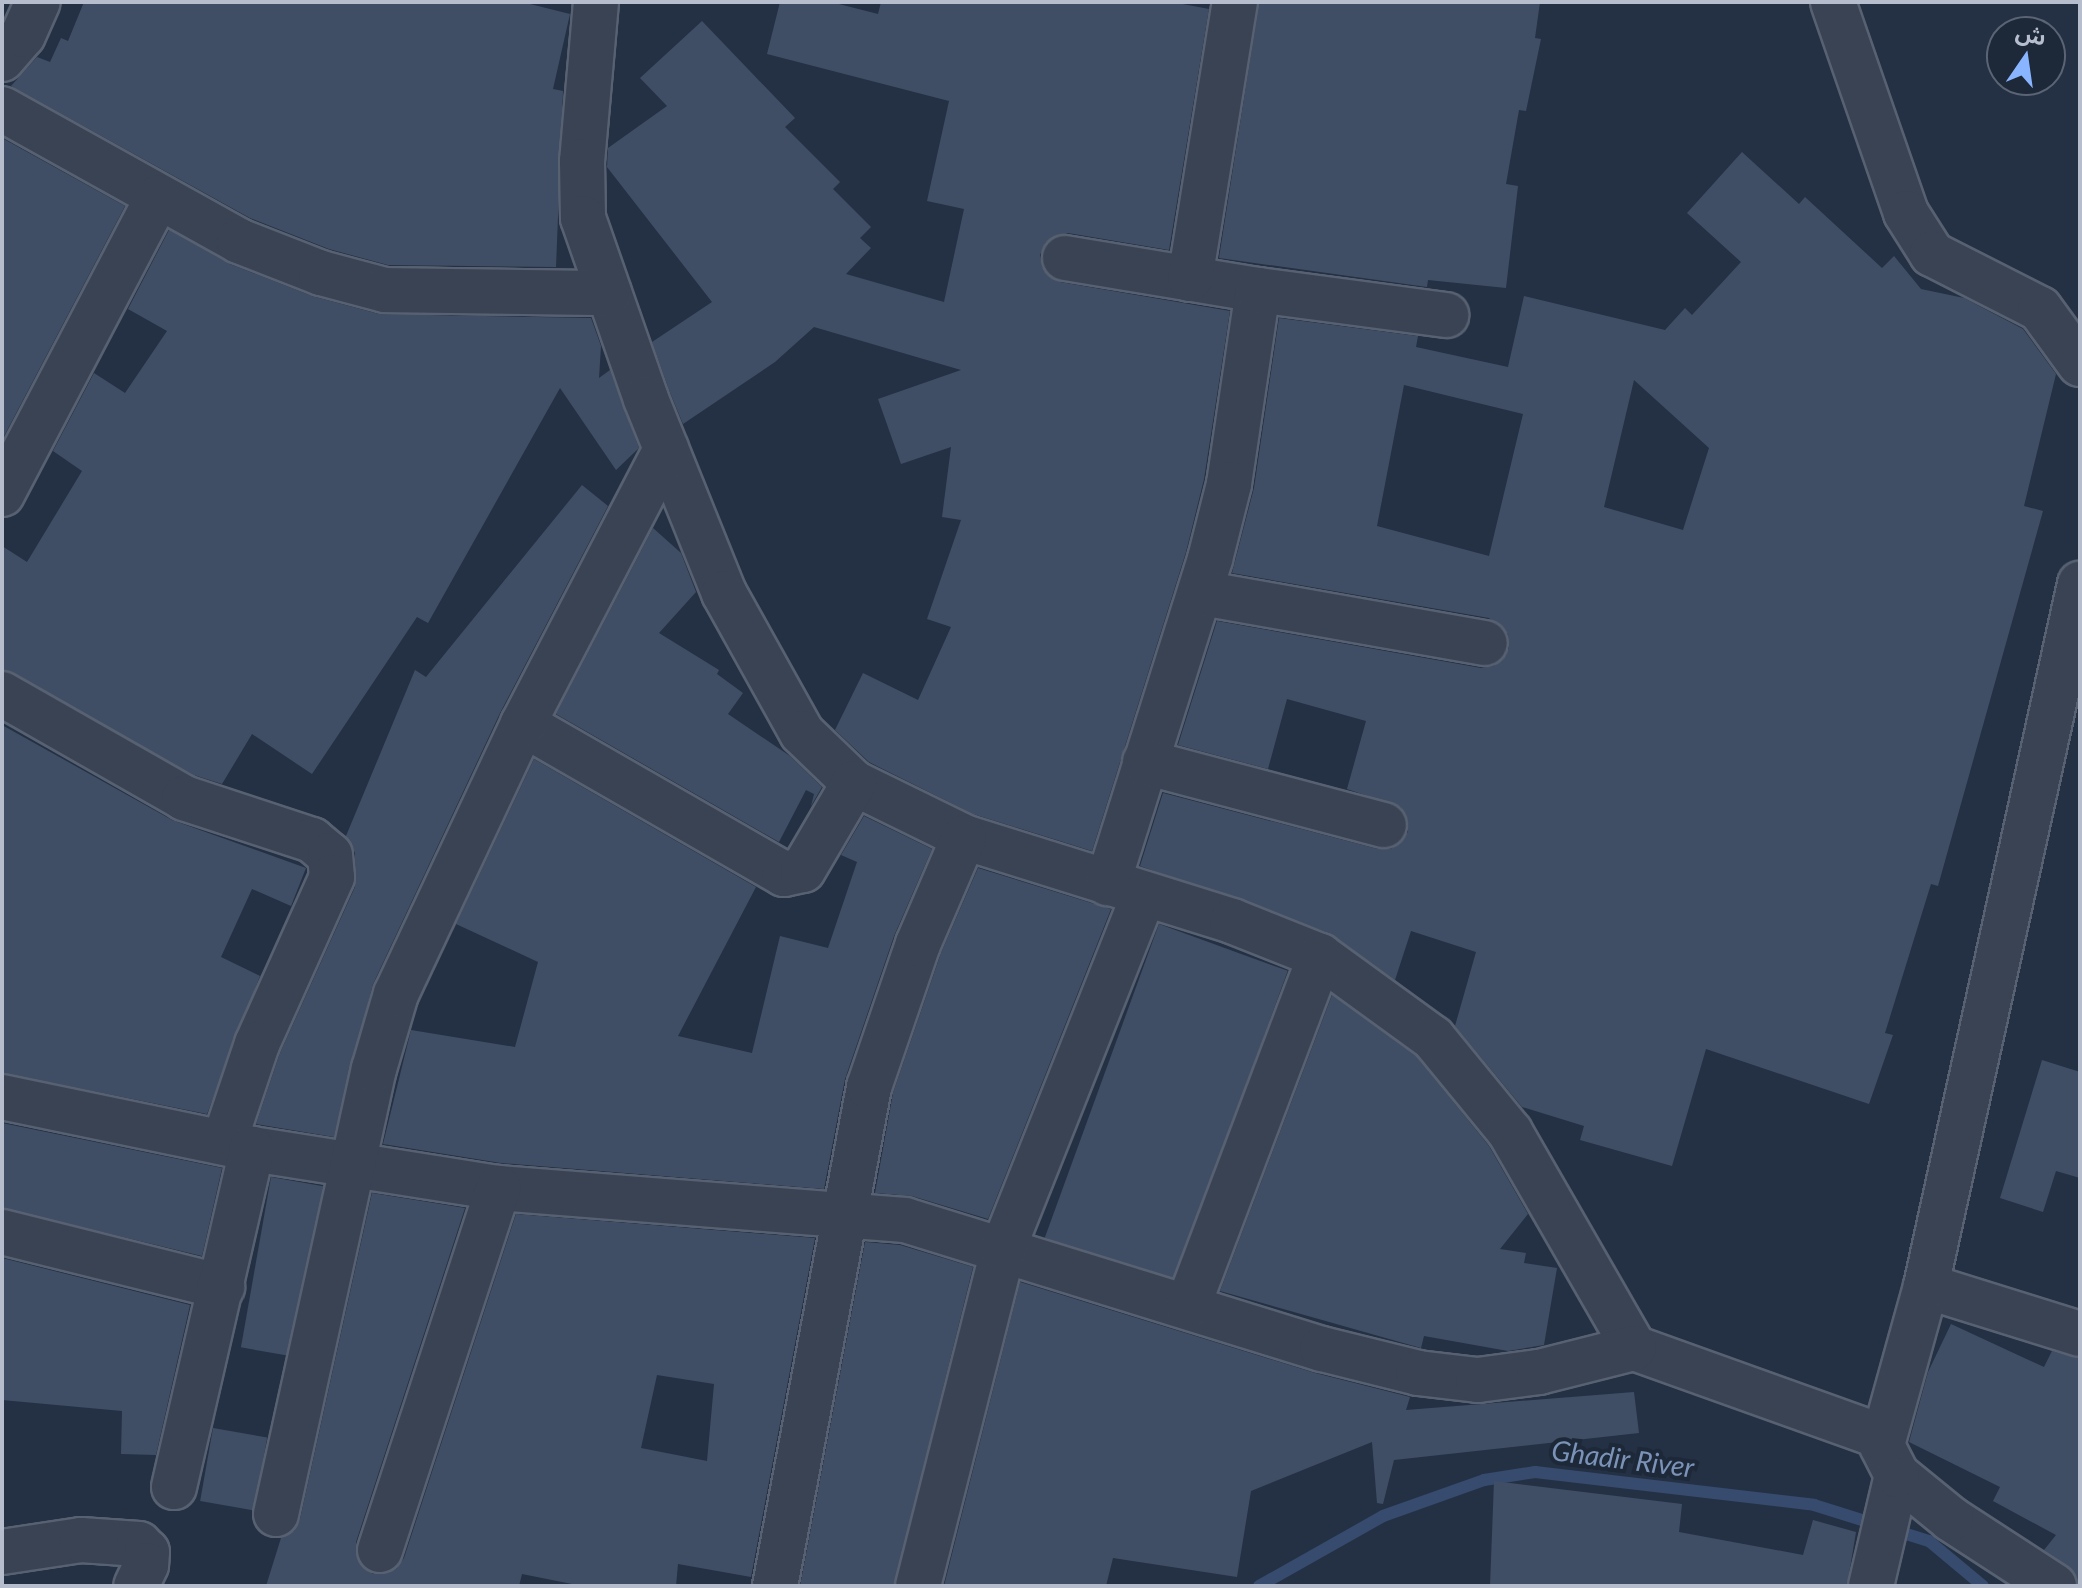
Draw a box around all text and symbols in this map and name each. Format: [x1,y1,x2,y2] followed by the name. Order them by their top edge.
[1986,16,2066,96] north arrow
[2013,18,2049,51] text: ش
[1550,1433,1696,1483] water label: Ghadir River

